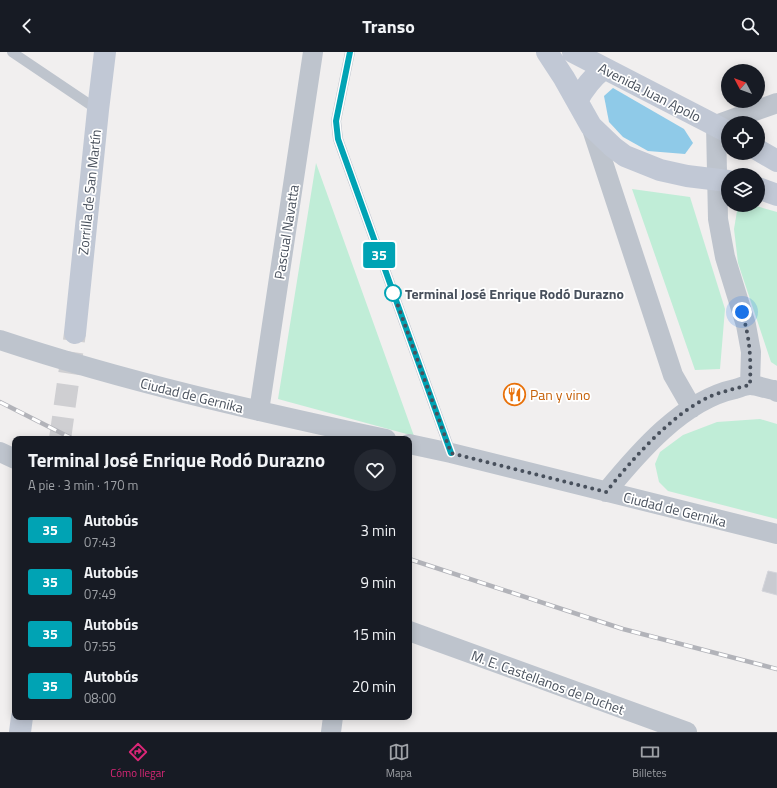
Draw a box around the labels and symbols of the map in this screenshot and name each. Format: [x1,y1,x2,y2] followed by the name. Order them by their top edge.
[595,57,705,127] street label: Avenida Juan Apolo
[721,64,765,108] north arrow
[72,128,106,256] street label: Zorrilla de San Martín
[268,183,304,281] street label: Pascual Navatta
[361,242,397,268] line badge: 35
[405,283,624,304] place label: Terminal José Enrique Rodó Durazno
[384,284,402,302] marker: Terminal José Enrique Rodó Durazno
[732,302,752,322] your location
[138,372,246,418] street label: Ciudad de Gernika
[501,381,527,407] restaurant icon: Pan y vino
[530,384,590,405] place label: Pan y vino
[621,486,729,532] street label: Ciudad de Gernika
[468,644,628,720] street label: M. E. Castellanos de Puchet

